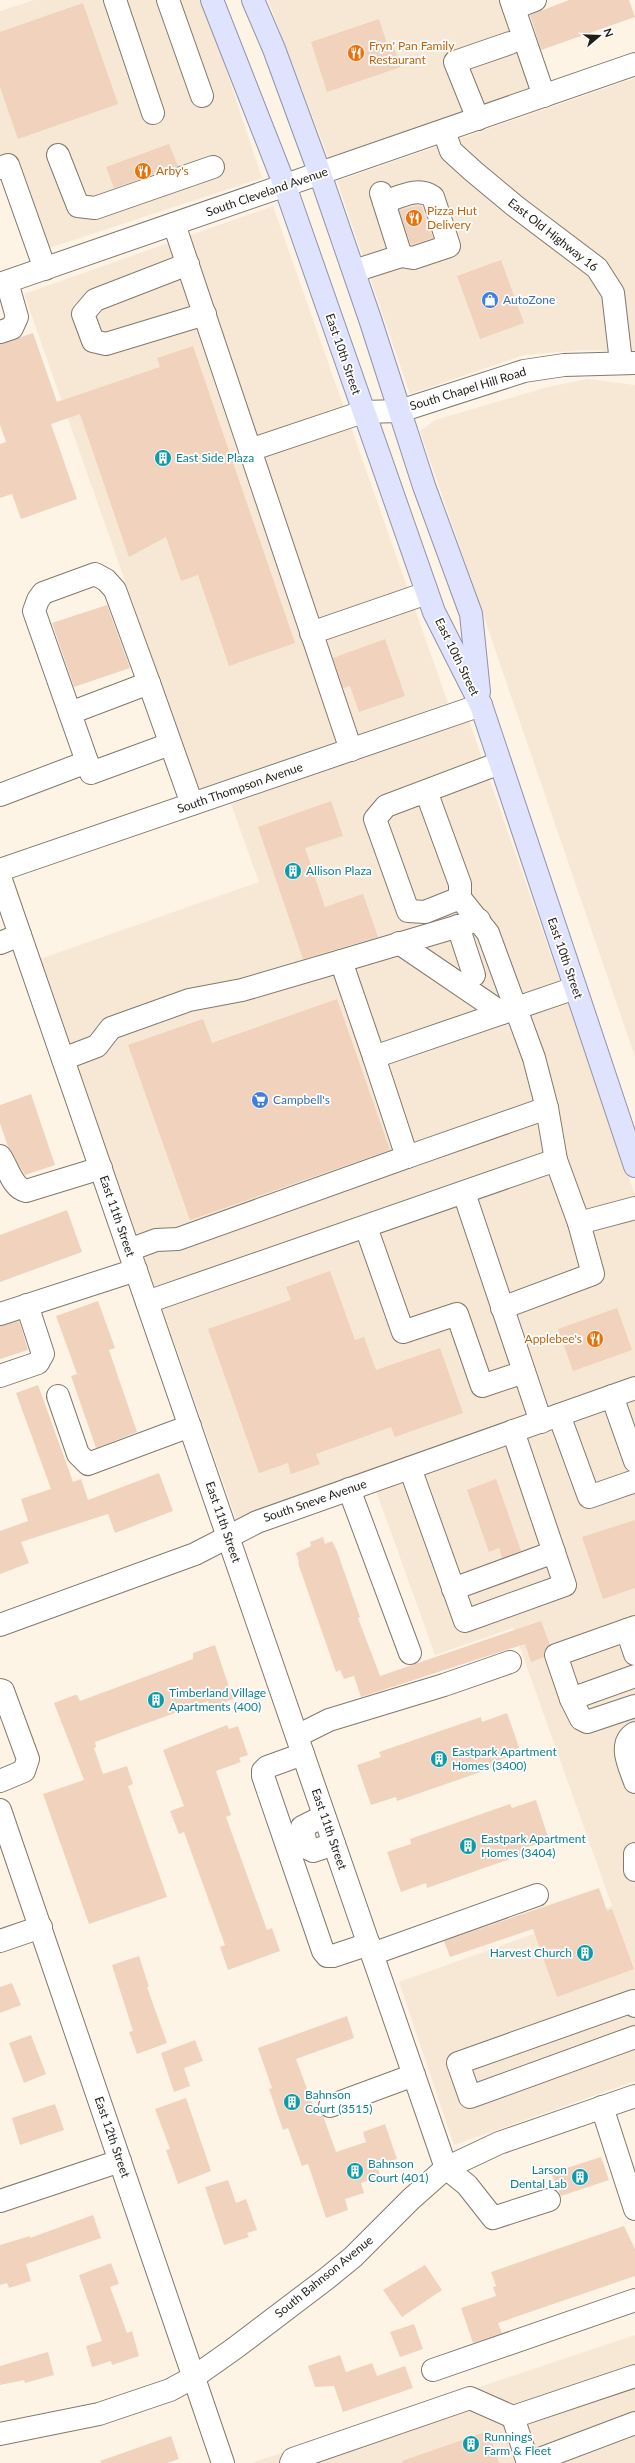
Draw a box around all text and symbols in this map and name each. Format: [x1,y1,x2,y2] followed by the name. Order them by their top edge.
[579,16,619,56] north arrow
[601,26,616,39] text: N
[369,38,455,67] place label: Fryn' Pan Family Restaurant
[346,43,366,63] restaurant icon: Fryn' Pan Family Restaurant
[133,161,153,181] restaurant icon: Arby's
[156,163,189,178] place label: Arby's
[204,164,330,219] street label: South Cleveland Avenue
[505,195,601,275] street label: East Old Highway 16
[427,203,478,232] place label: Pizza Hut Delivery
[404,208,424,228] restaurant icon: Pizza Hut Delivery
[480,290,500,310] shop icon: AutoZone
[503,292,555,307] place label: AutoZone
[323,311,365,397] street label: East 10th Street
[408,364,528,413] street label: South Chapel Hill Road
[153,448,173,468] building icon: East Side Plaza
[176,450,254,465] place label: East Side Plaza
[432,615,483,699] street label: East 10th Street
[175,759,305,816] street label: South Thompson Avenue
[283,861,303,881] building icon: Allison Plaza
[306,863,372,878] place label: Allison Plaza
[545,915,587,1001] street label: East 10th Street
[250,1090,270,1110] supermarket icon: Campbell's
[273,1092,330,1107] place label: Campbell's
[97,1173,139,1259] street label: East 11th Street
[585,1329,605,1349] restaurant icon: Applebee's
[525,1331,582,1346] place label: Applebee's
[261,1476,368,1525] street label: South Sneve Avenue
[203,1479,245,1565] street label: East 11th Street
[169,1685,266,1714] place label: Timberland Village Apartments (400)
[146,1690,166,1710] building icon: Timberland Village Apartments (400)
[452,1744,557,1773] place label: Eastpark Apartment Homes (3400)
[429,1749,449,1769] building icon: Eastpark Apartment Homes (3400)
[309,1786,351,1872] street label: East 11th Street
[481,1831,586,1860] place label: Eastpark Apartment Homes (3404)
[458,1836,478,1856] building icon: Eastpark Apartment Homes (3404)
[575,1943,595,1963] building icon: Harvest Church
[490,1945,572,1960] place label: Harvest Church
[305,2087,372,2116] place label: Bahnson Court (3515)
[282,2092,302,2112] building icon: Bahnson Court (3515)
[92,2094,134,2180] street label: East 12th Street
[368,2156,428,2185] place label: Bahnson Court (401)
[345,2161,365,2181] building icon: Bahnson Court (401)
[510,2162,567,2191] place label: Larson Dental Lab
[570,2167,590,2187] building icon: Larson Dental Lab
[271,2232,376,2321] street label: South Bahnson Avenue
[484,2429,552,2458] place label: Runnings Farm & Fleet
[461,2434,481,2454] building icon: Runnings Farm & Fleet

